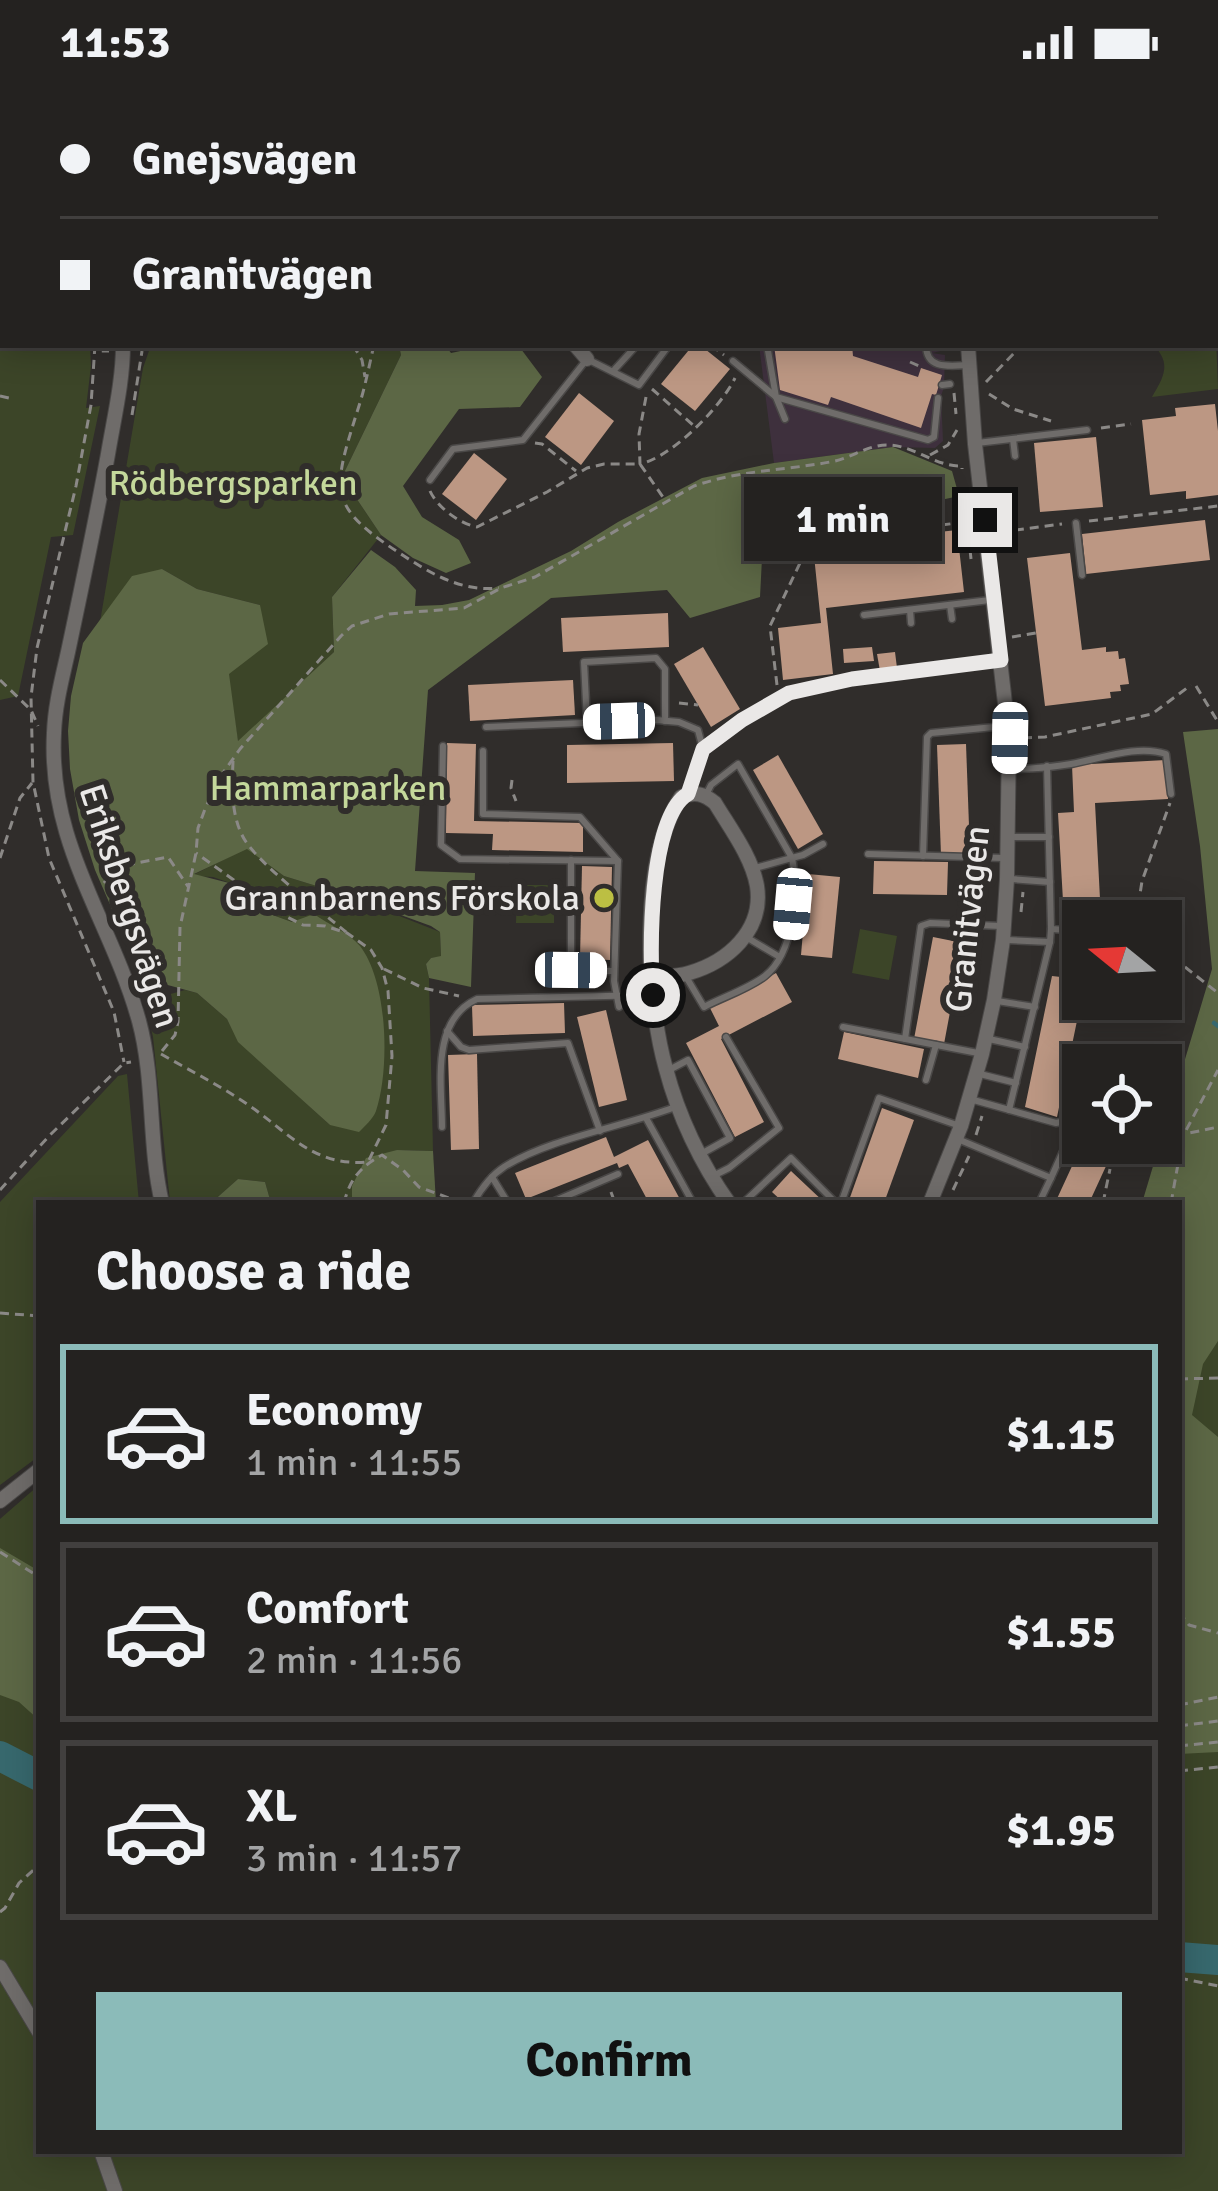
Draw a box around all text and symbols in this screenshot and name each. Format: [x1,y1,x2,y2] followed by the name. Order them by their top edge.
[60,15,170,70] text: 11:53
[132,132,357,187] text: Gnejsvägen
[132,247,373,302] text: Granitvägen
[108,461,358,506] park label: Rödbergsparken
[745,478,943,562] callout: 1 min
[958,493,1012,547] route end
[796,495,890,543] text: 1 min
[582,702,656,740] car
[991,702,1029,774] car
[210,766,447,811] park label: Hammarparken
[68,778,190,1034] street label: Eriksbergsvägen
[936,823,1000,1015] street label: Granitvägen
[772,867,814,941] car
[224,876,580,921] place label: Grannbarnens Förskola
[591,885,617,911] marker: Grannbarnens Förskola
[1062,900,1182,1020] north arrow
[1062,900,1182,1164] map controls
[535,951,607,989] car
[626,968,680,1022] route start
[1062,1044,1182,1164] button: locate
[96,1238,411,1305] text: Choose a ride
[102,1380,210,1488] icon: car
[246,1383,422,1438] text: Economy
[1006,1407,1116,1462] text: $1.15
[246,1438,462,1486] text: 1 min · 11:55
[102,1578,210,1686] icon: car
[246,1581,409,1636] text: Comfort
[1006,1605,1116,1660] text: $1.55
[246,1636,462,1684] text: 2 min · 11:56
[102,1776,210,1884] icon: car
[246,1779,297,1834] text: XL
[1006,1803,1116,1858] text: $1.95
[246,1834,462,1882] text: 3 min · 11:57
[96,1992,1122,2130] button: Confirm

